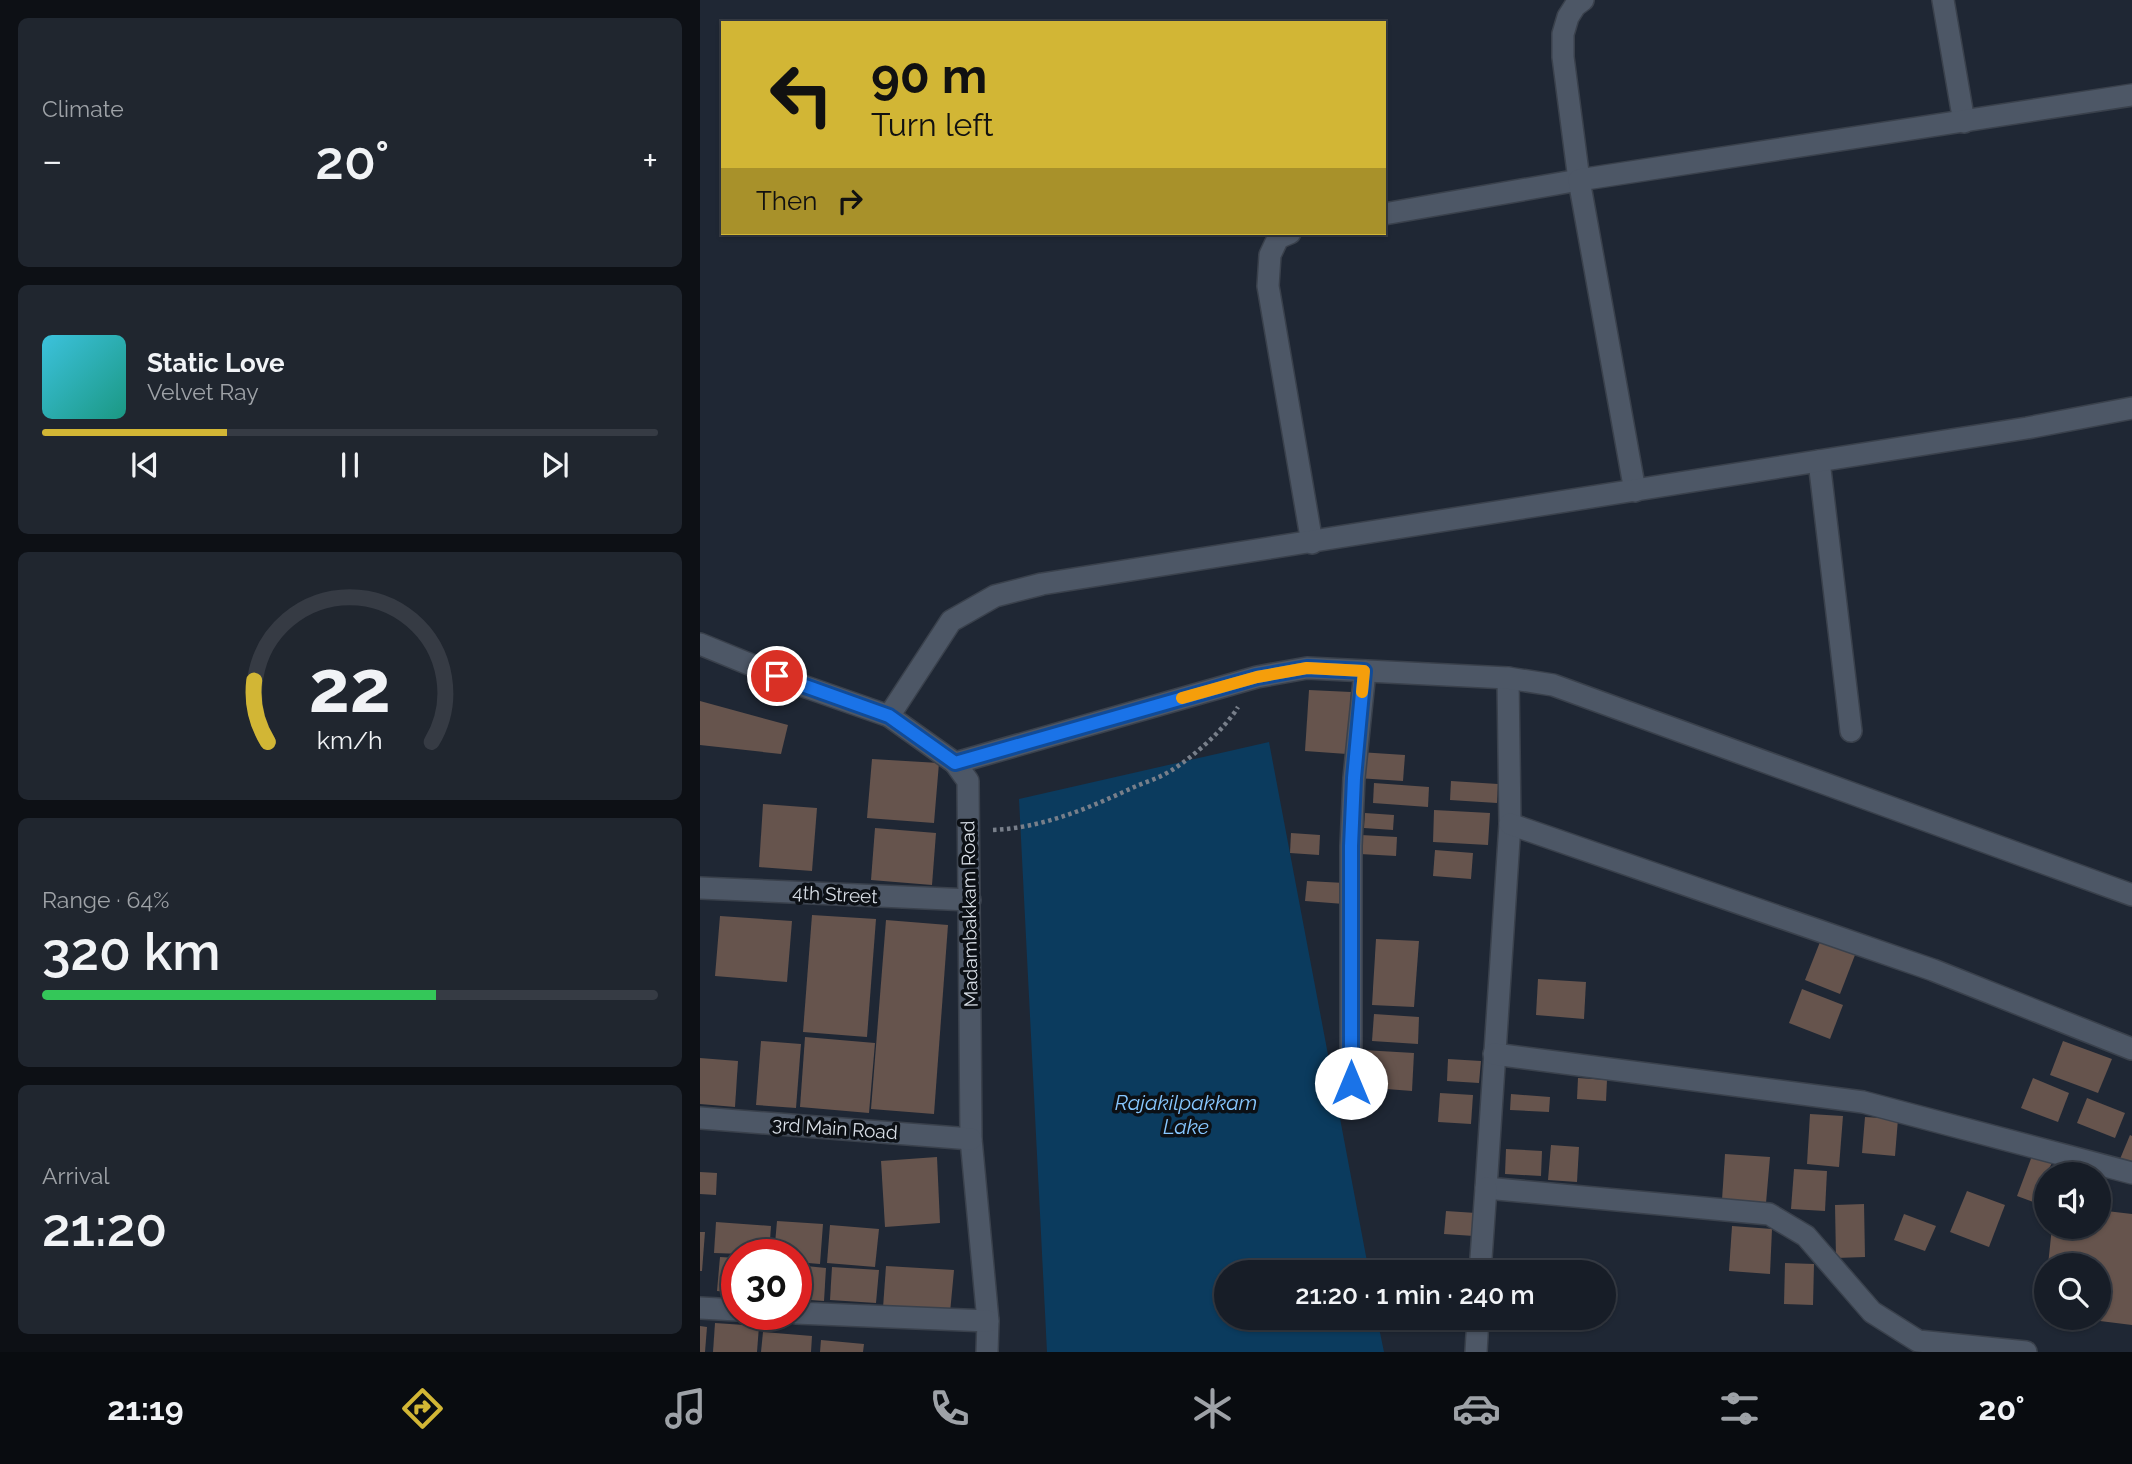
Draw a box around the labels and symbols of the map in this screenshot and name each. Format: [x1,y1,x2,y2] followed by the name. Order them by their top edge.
[747,646,807,706] pin
[956,820,982,1008] street label: Madambakkam Road
[792,881,879,907] street label: 4th Street
[1314,1046,1388,1120] position arrow
[1115,1090,1257,1139] water label: Rajakilpakkam Lake
[771,1113,899,1143] street label: 3rd Main Road
[721,1239,812,1330] speed limit sign: 30

